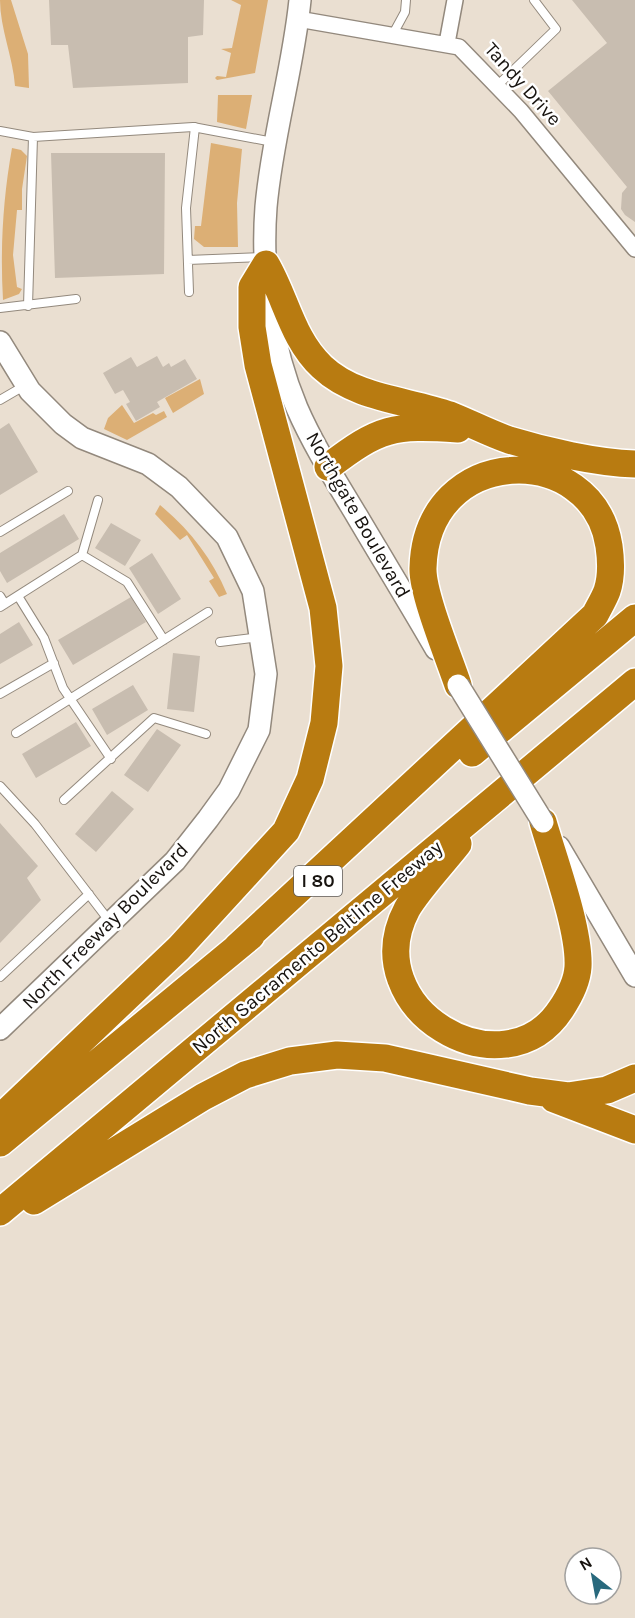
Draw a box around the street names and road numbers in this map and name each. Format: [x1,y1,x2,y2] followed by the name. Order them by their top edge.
[480,38,566,130] street label: Tandy Drive
[301,428,415,602] street label: Northgate Boulevard
[187,835,447,1059] street label: North Sacramento Beltline Freeway
[17,838,193,1014] street label: North Freeway Boulevard
[294,866,342,896] road number: I 80

